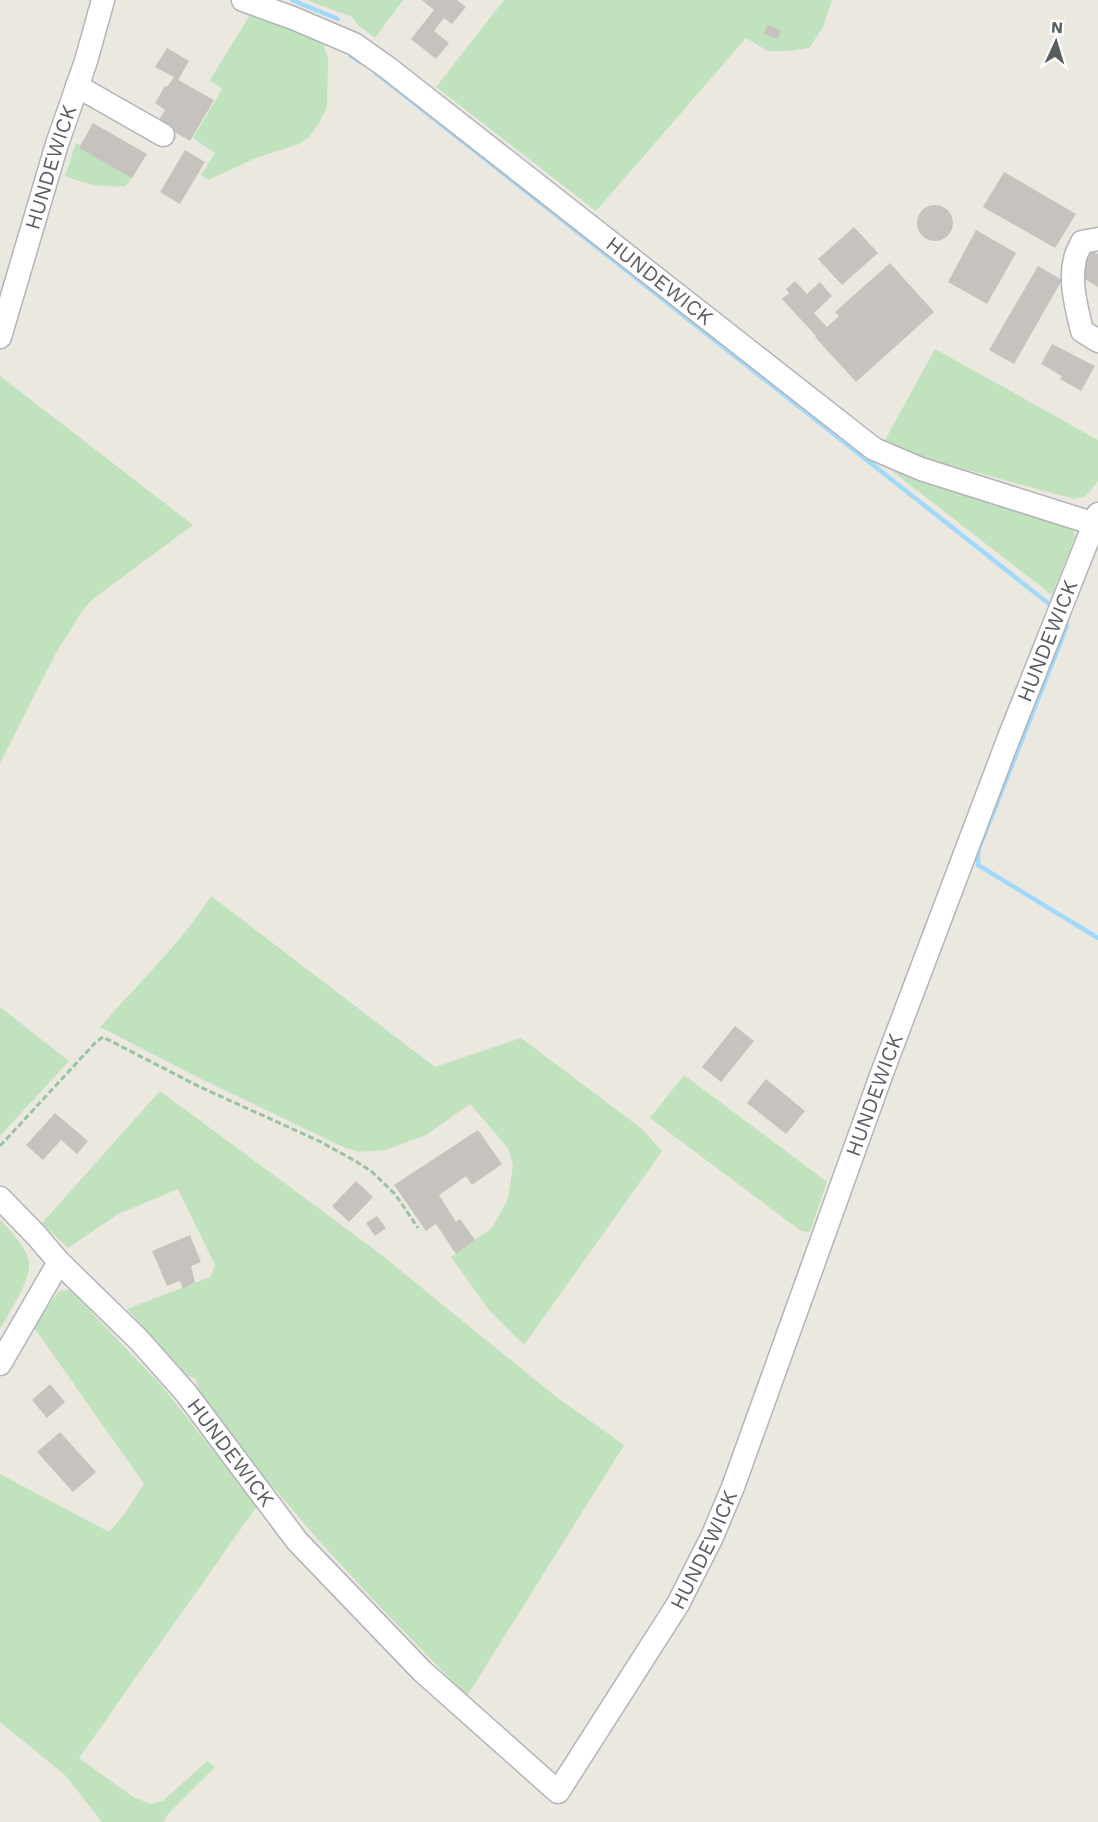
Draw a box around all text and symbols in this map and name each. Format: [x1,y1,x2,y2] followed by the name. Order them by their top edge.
[1026,12,1086,72] north arrow
[1050,18,1064,37] text: N
[19,102,82,232] street label: HUNDEWICK
[601,231,718,330] street label: HUNDEWICK
[1011,576,1082,705] street label: HUNDEWICK
[840,1030,908,1160] street label: HUNDEWICK
[182,1393,280,1511] street label: HUNDEWICK
[664,1486,742,1613] street label: HUNDEWICK

